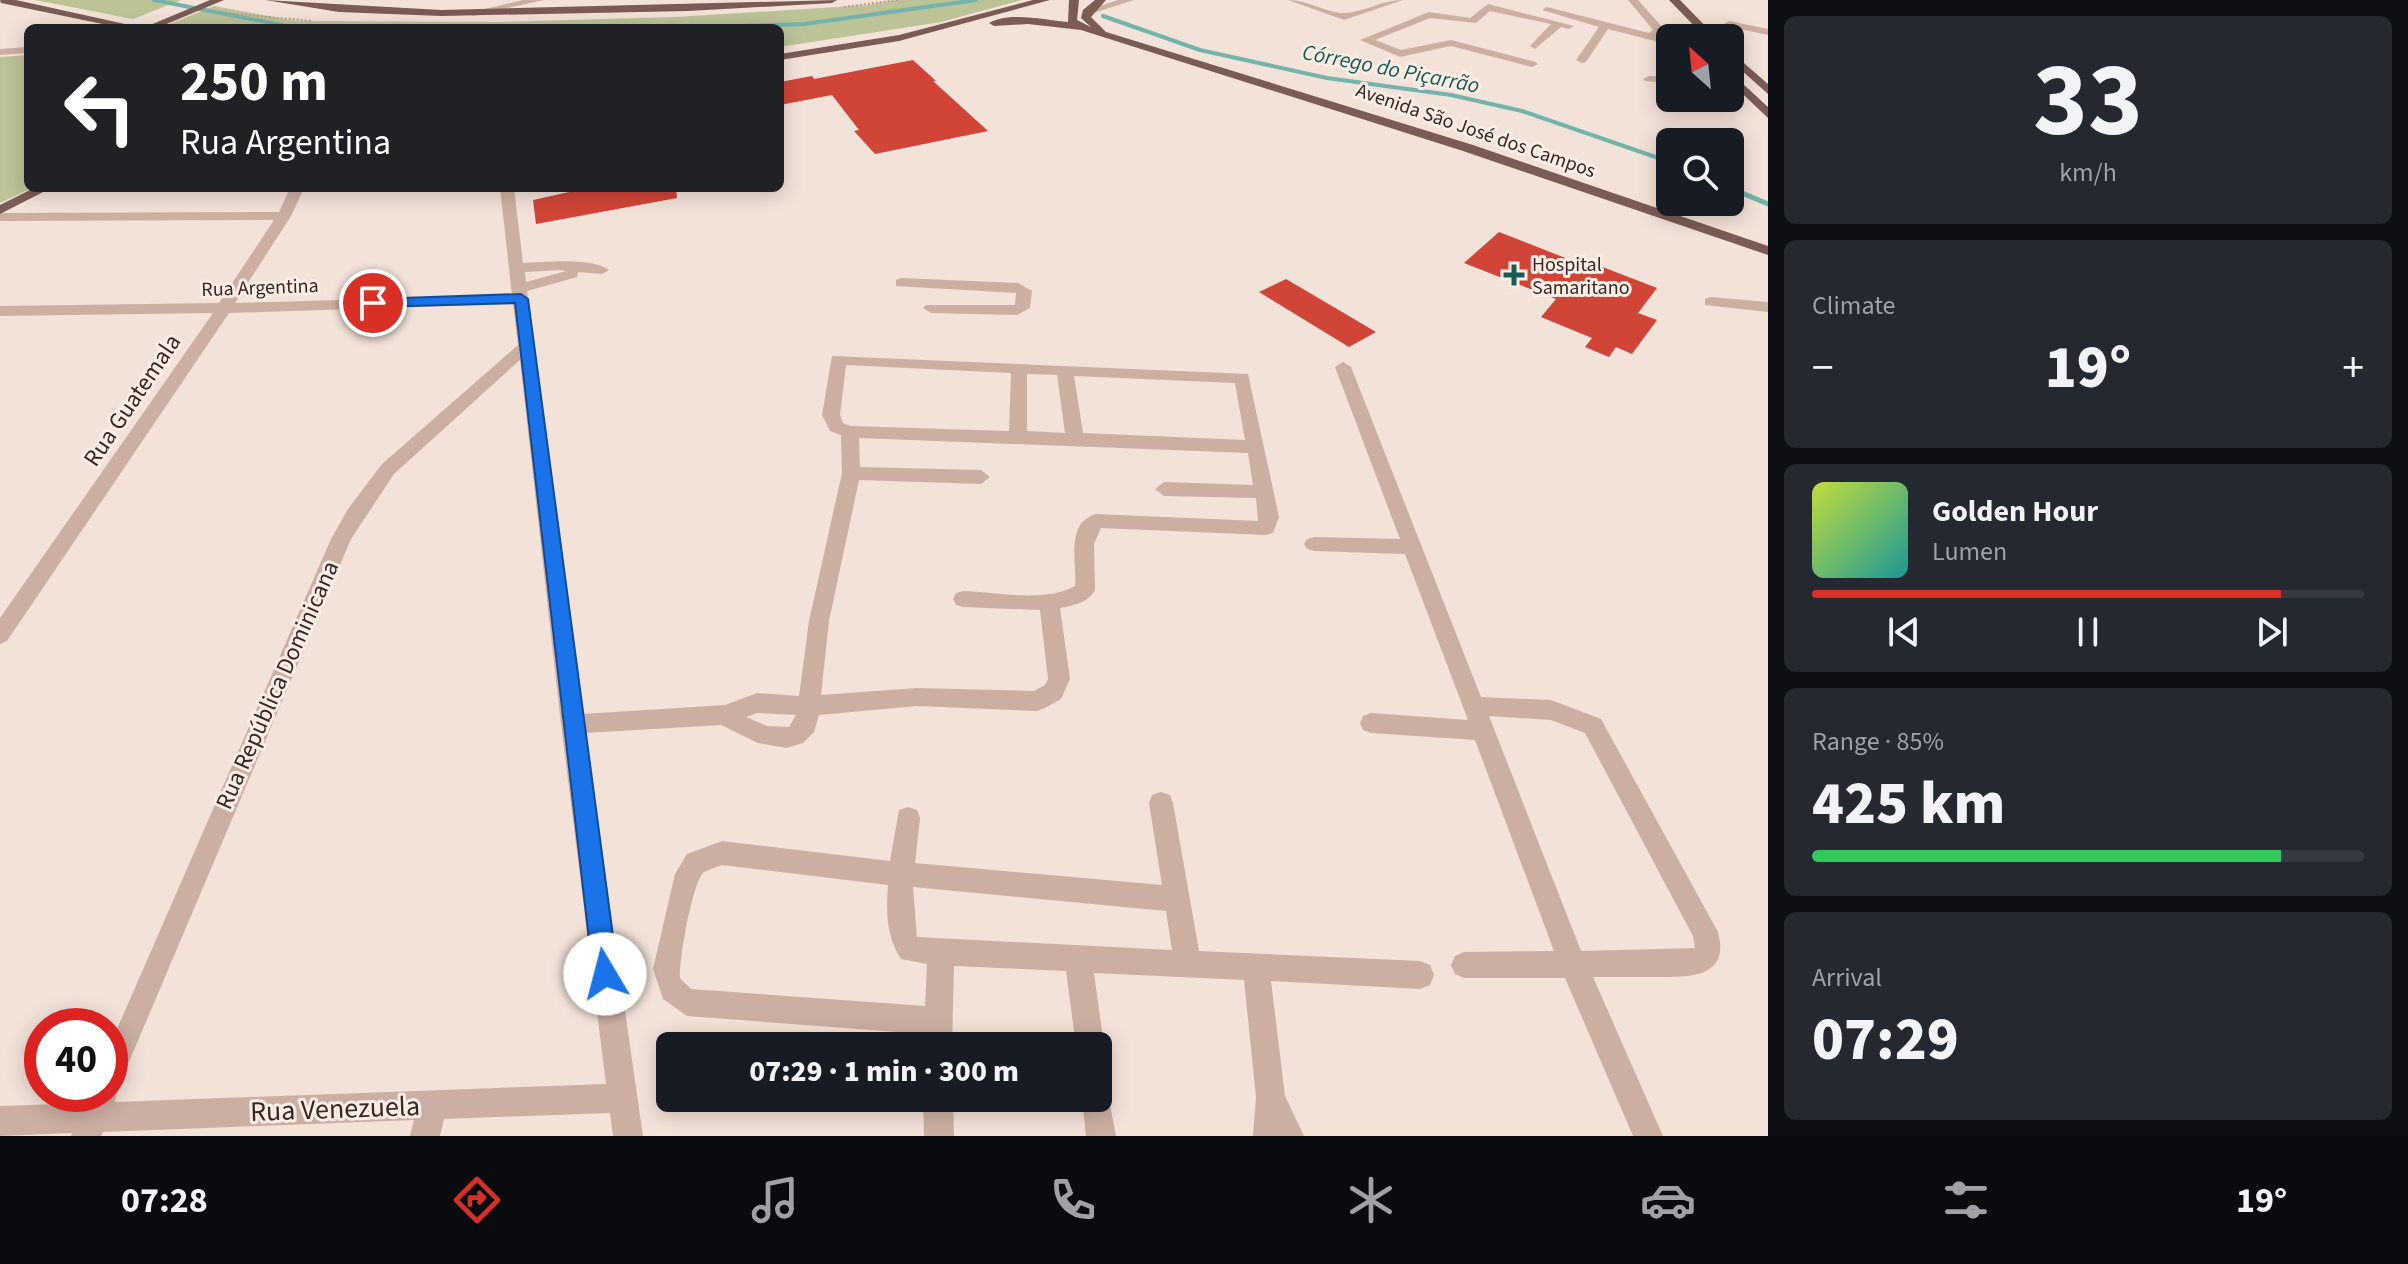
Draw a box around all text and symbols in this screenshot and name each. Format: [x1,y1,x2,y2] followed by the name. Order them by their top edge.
[1656,24,1744,112] north arrow
[1656,24,1744,216] map controls
[2033,28,2143,176] text: 33
[1299,36,1482,102] water label: Córrego do Piçarrão
[180,43,328,122] text: 250 m
[48,56,152,160] icon: left
[1352,77,1599,185] street label: Avenida São José dos Campos
[180,117,391,168] text: Rua Argentina
[1656,128,1744,216] button: search
[2059,154,2117,191] text: km/h
[1532,251,1629,302] place label: Hospital Samaritano
[1503,264,1525,286] marker: Hospital Samaritano
[339,269,407,337] pin
[201,272,319,304] street label: Rua Argentina
[351,281,395,325] icon: arrive
[1812,287,1896,324] text: Climate
[2045,326,2131,411] text: 19°
[75,327,190,474] street label: Rua Guatemala
[1812,337,1834,400] text: −
[2342,337,2364,400] text: +
[1932,490,2098,533] text: Golden Hour
[1932,533,2007,570] text: Lumen
[207,555,348,815] street label: Rua República Dominicana
[1882,610,1926,654] icon: previous
[2066,610,2110,654] icon: pause
[2250,610,2294,654] icon: next
[1812,723,1944,760] text: Range · 85%
[1812,762,2005,847] text: 425 km
[563,932,647,1016] position arrow
[1812,959,1882,996] text: Arrival
[1812,998,1959,1083] text: 07:29
[24,1008,128,1112] speed limit sign: 40
[749,1050,1019,1093] text: 07:29 · 1 min · 300 m
[249,1086,421,1132] street label: Rua Venezuela
[449,1172,505,1228] icon: directions
[747,1172,803,1228] icon: music
[1045,1172,1101,1228] icon: phone
[1343,1172,1399,1228] icon: climate
[1640,1172,1696,1228] icon: car
[1938,1172,1994,1228] icon: filters
[121,1175,208,1226] text: 07:28
[2236,1175,2287,1226] text: 19°

